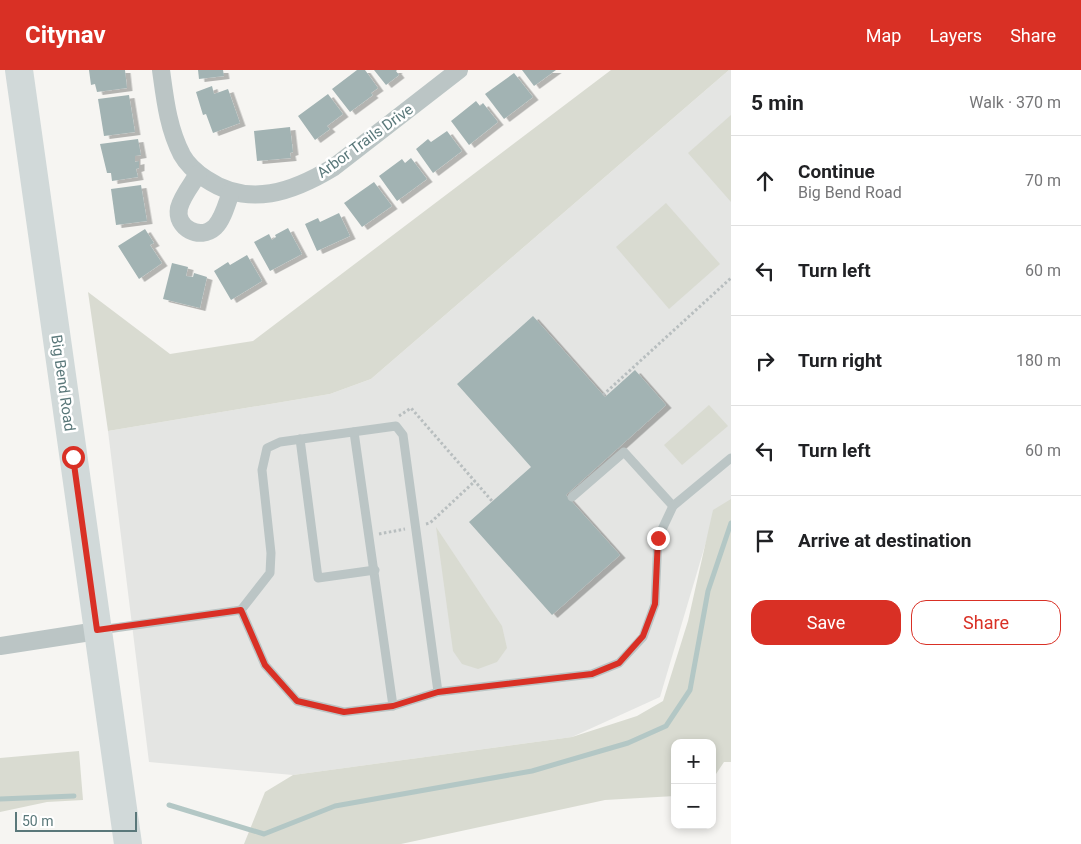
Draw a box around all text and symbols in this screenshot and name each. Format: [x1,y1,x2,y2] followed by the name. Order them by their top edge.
[25,21,106,49] text: Citynav
[866,25,901,46] text: Map
[929,25,982,46] text: Layers
[1010,25,1056,46] text: Share
[751,91,804,115] text: 5 min
[969,93,1061,112] text: Walk · 370 m
[314,100,417,182] street label: Arbor Trails Drive
[798,160,875,183] text: Continue
[751,167,779,195] icon: ahead
[1025,171,1061,190] text: 70 m
[798,183,902,202] text: Big Bend Road
[751,257,779,285] icon: left
[798,259,871,282] text: Turn left
[1025,261,1061,280] text: 60 m
[47,334,79,432] street label: Big Bend Road
[751,347,779,375] icon: right
[798,349,882,372] text: Turn right
[1016,351,1061,370] text: 180 m
[751,437,779,465] icon: left
[798,439,871,462] text: Turn left
[1025,441,1061,460] text: 60 m
[62,446,85,469] route start
[647,527,670,550] route end
[751,527,779,555] icon: arrive
[798,529,971,552] text: Arrive at destination
[751,600,901,645] button: Save
[911,600,1061,645] button: Share
[671,739,716,829] map controls
[671,739,716,784] button: +
[671,784,716,829] button: −
[15,809,138,832] scale bar
[22,813,54,829] text: 50 m

